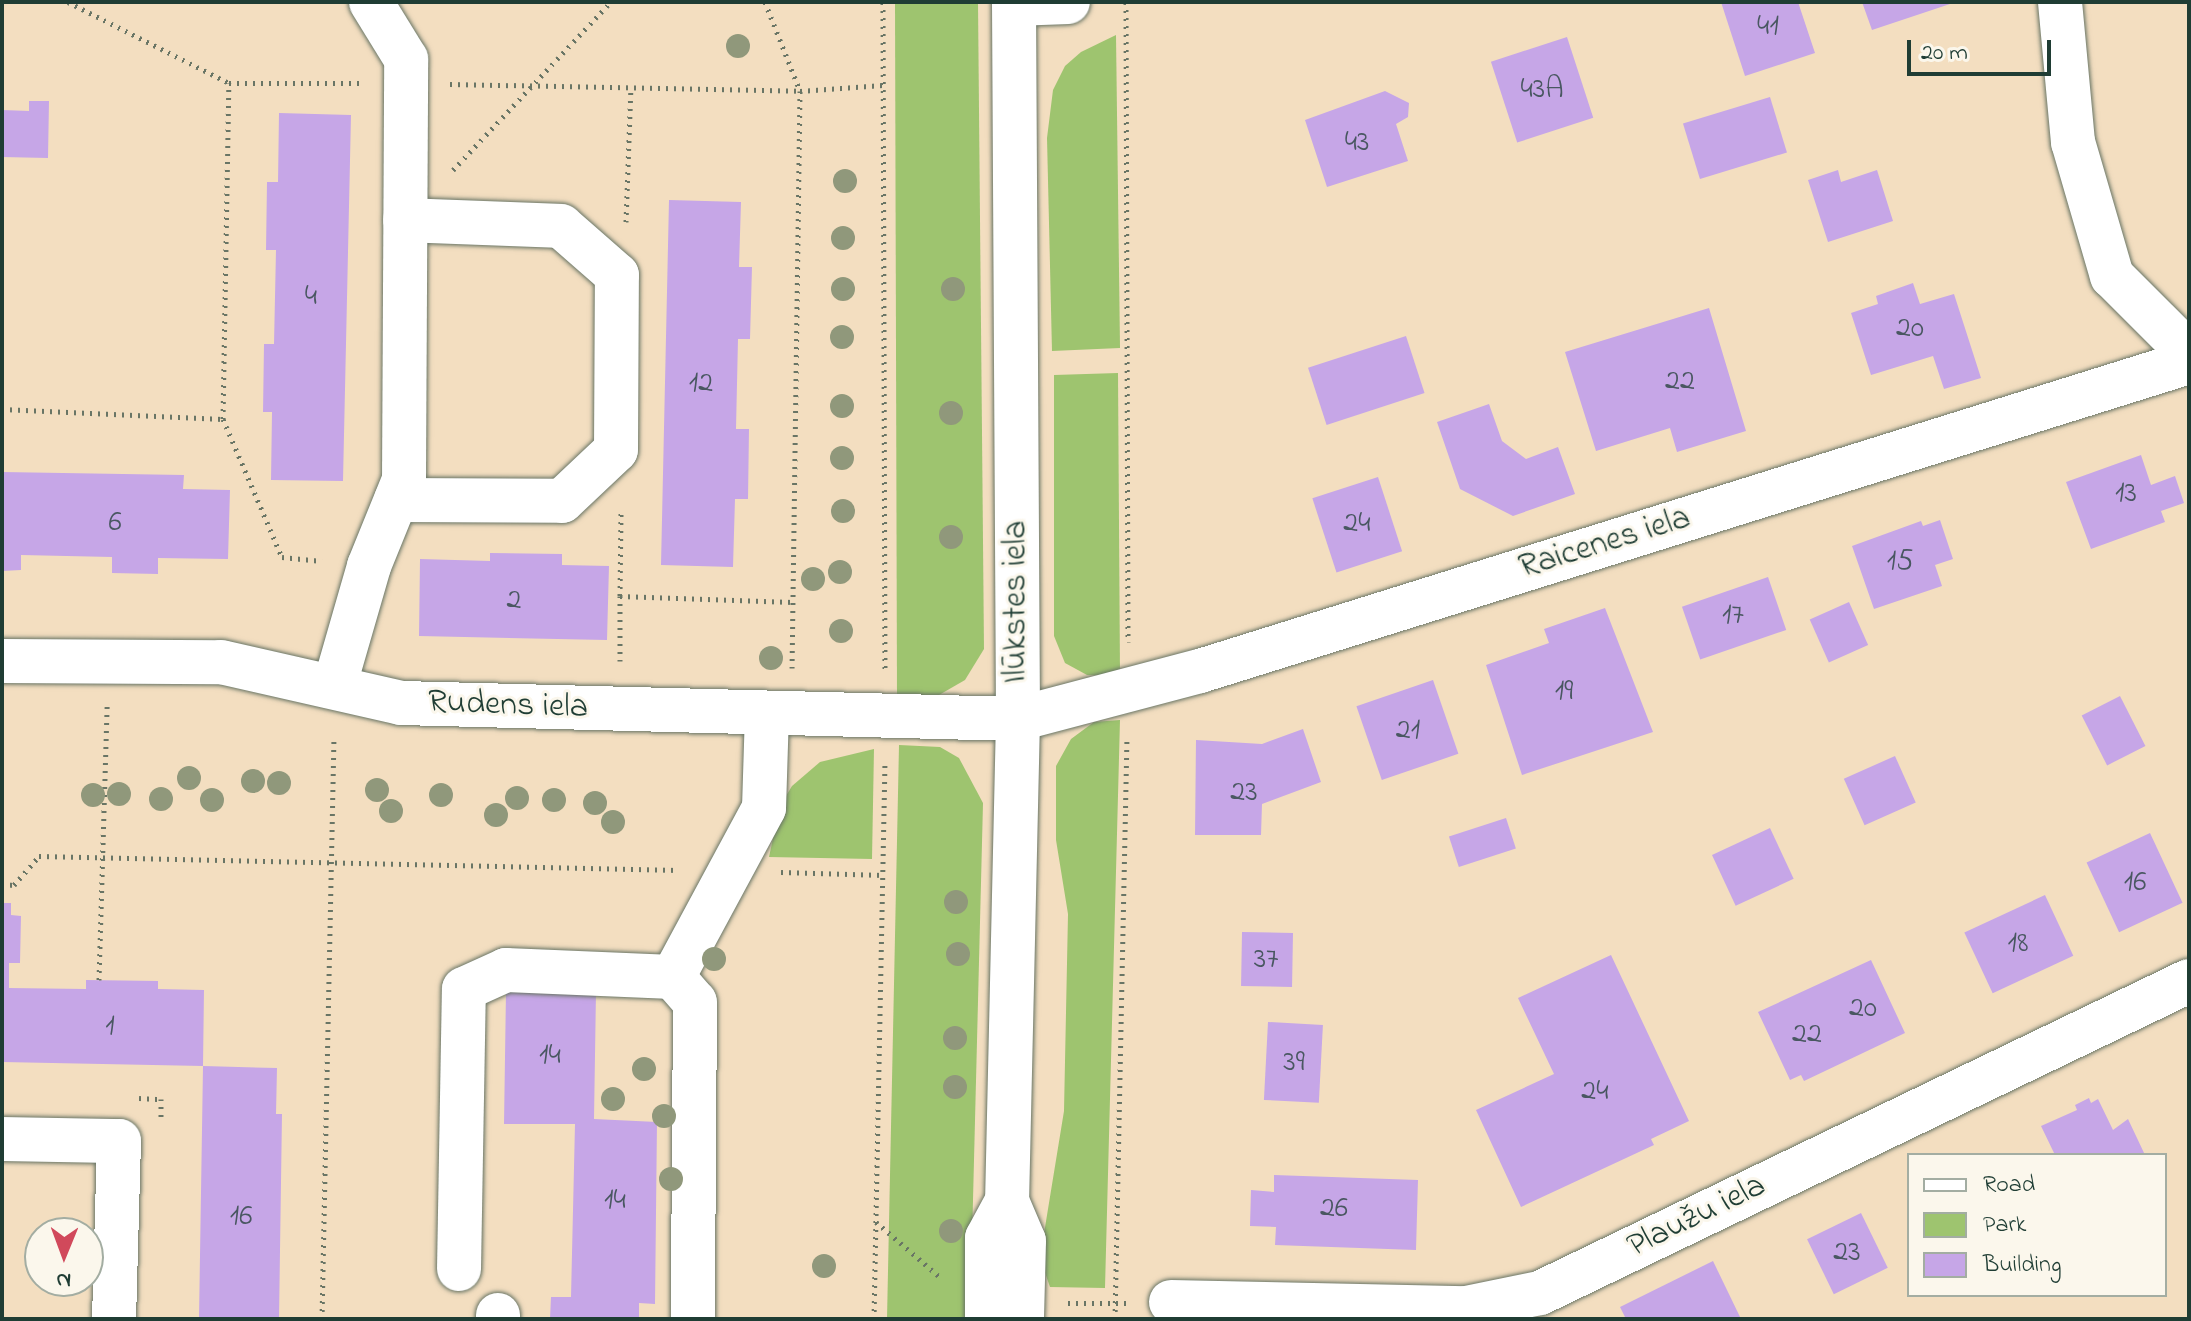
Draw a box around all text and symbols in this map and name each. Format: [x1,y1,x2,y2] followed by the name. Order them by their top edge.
[1757,9,1779,45] house number: 41
[1911,24,2055,74] scale bar
[1921,36,1968,71] text: 20 m
[1520,72,1564,108] house number: 43A
[1345,125,1369,161] house number: 43
[305,279,317,315] house number: 4
[1896,311,1924,347] house number: 20
[1665,364,1695,400] house number: 22
[689,366,713,402] house number: 12
[2115,476,2137,512] house number: 13
[1514,499,1696,589] street label: Raicenes iela
[108,505,122,541] house number: 6
[1343,506,1371,542] house number: 24
[997,520,1037,684] street label: Ilūkstes iela
[1887,544,1913,580] house number: 15
[507,583,521,619] house number: 2
[1722,598,1744,634] house number: 17
[1555,674,1573,710] house number: 19
[427,683,589,729] street label: Rudens iela
[1396,713,1420,749] house number: 21
[1230,775,1258,811] house number: 23
[2124,865,2146,901] house number: 16
[2008,926,2028,962] house number: 18
[1254,942,1278,978] house number: 37
[1849,991,1877,1027] house number: 20
[105,1009,115,1045] house number: 1
[1792,1017,1822,1053] house number: 22
[539,1038,561,1074] house number: 14
[1283,1045,1305,1081] house number: 39
[1581,1074,1609,1110] house number: 24
[1907,1153,2167,1297] legend
[1621,1166,1773,1268] street label: Plaužu iela
[1983,1168,2035,1203] text: Road
[604,1183,626,1219] house number: 14
[1320,1191,1348,1227] house number: 26
[230,1199,252,1235] house number: 16
[1983,1208,2026,1243] text: Park
[24,1217,104,1297] north arrow
[1833,1235,1861,1271] house number: 23
[1983,1248,2062,1283] text: Building
[56,1263,71,1295] text: N

